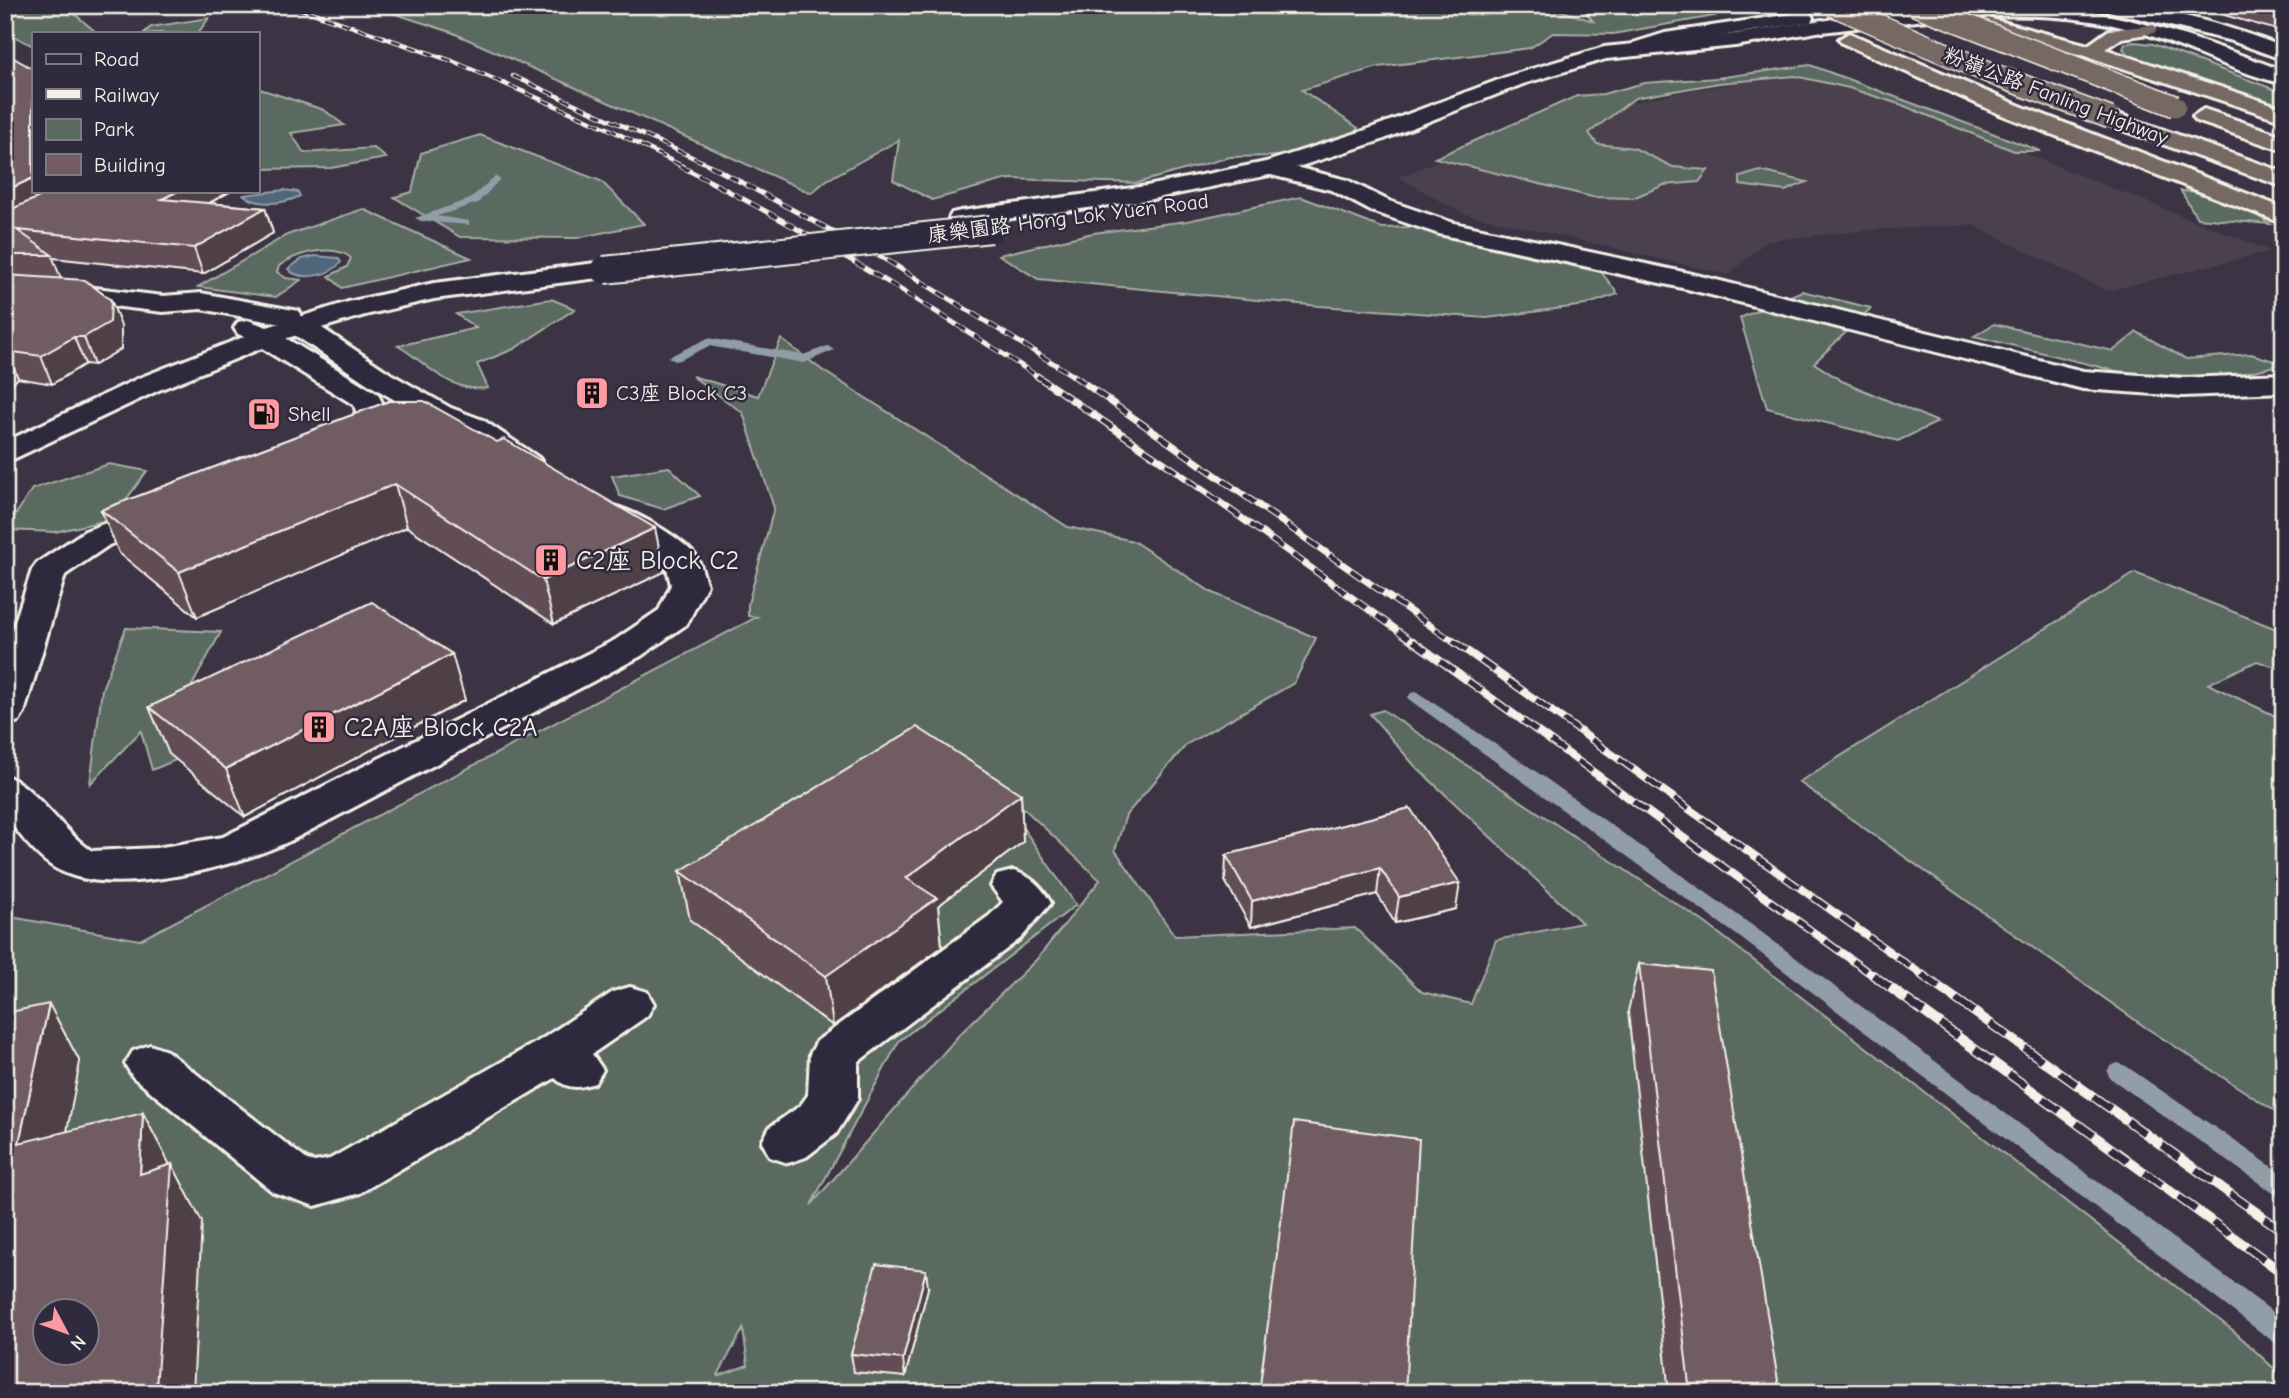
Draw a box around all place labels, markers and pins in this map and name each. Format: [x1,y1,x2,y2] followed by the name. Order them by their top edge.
[573,374,611,412] building icon: C3座 Block C3
[616,381,747,405] place label: C3座 Block C3
[245,395,283,433] fuel station icon: Shell
[288,402,331,426] place label: Shell
[532,541,570,579] building icon: C2座 Block C2
[576,546,739,576] place label: C2座 Block C2
[300,708,338,746] building icon: C2A座 Block C2A
[344,713,537,743] place label: C2A座 Block C2A

